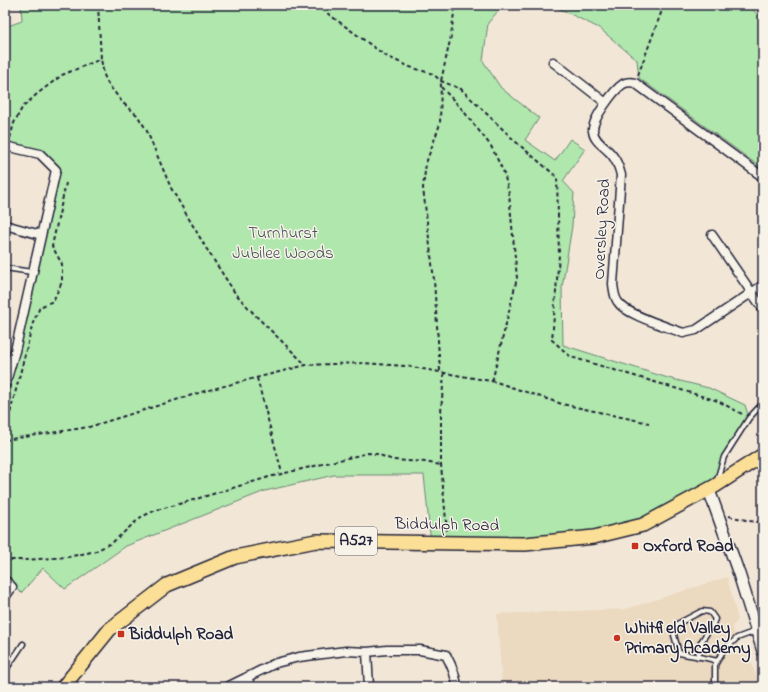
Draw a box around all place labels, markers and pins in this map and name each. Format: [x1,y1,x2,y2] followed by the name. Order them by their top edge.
[643,534,734,559] place label: Oxford Road
[630,541,640,551] marker: Oxford Road
[625,616,751,663] place label: Whitfield Valley Primary Academy
[128,622,234,647] place label: Biddulph Road
[116,629,126,639] marker: Biddulph Road
[612,633,622,643] marker: Whitfield Valley Primary Academy

